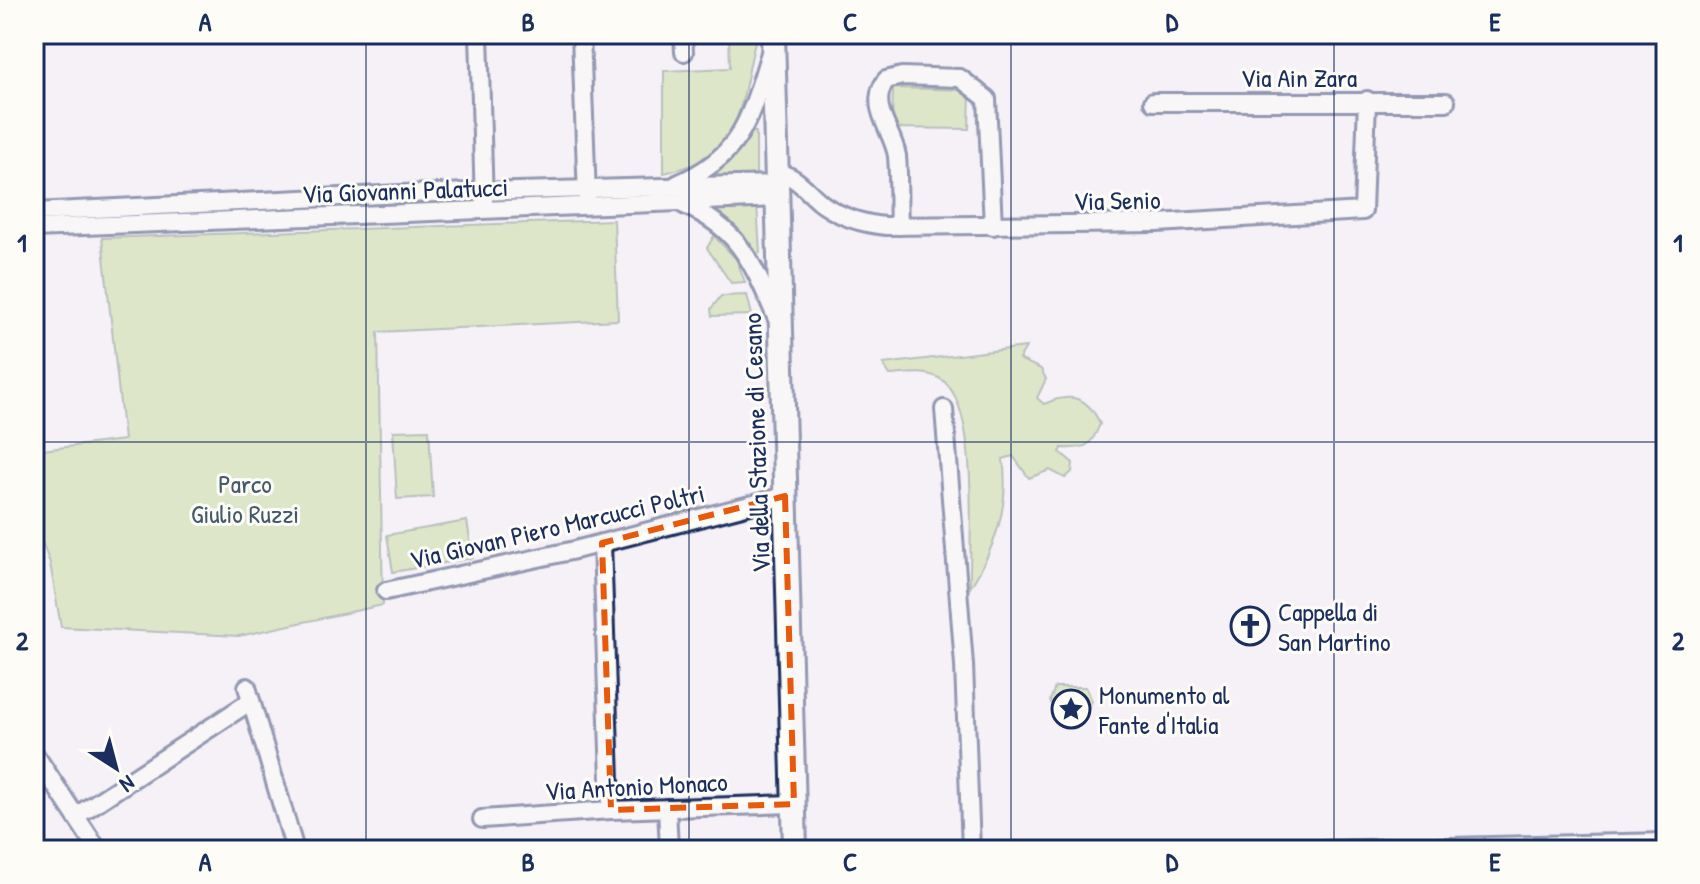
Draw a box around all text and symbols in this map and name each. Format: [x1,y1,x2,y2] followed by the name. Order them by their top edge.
[199,4,212,39] text: A
[521,4,535,39] text: B
[843,4,857,39] text: C
[1166,4,1179,39] text: D
[1489,4,1501,39] text: E
[1241,60,1357,95] street label: Via Ain Zara
[301,169,509,211] street label: Via Giovanni Palatucci
[1073,182,1161,218] street label: Via Senio
[17,225,27,260] text: 1
[1673,225,1683,260] text: 1
[734,312,778,574] street label: Via della Stazione di Cesano
[191,466,299,531] park label: Parco Giulio Ruzzi
[406,475,708,577] street label: Via Giovan Piero Marcucci Poltri
[1278,594,1391,659] place label: Cappella di San Martino
[1229,605,1271,647] church icon: Cappella di San Martino
[16,623,29,658] text: 2
[1672,623,1685,658] text: 2
[1098,677,1229,742] place label: Monumento al Fante d'Italia
[1050,688,1092,730] place icon: Monumento al Fante d'Italia
[76,728,156,808] north arrow
[544,764,728,808] street label: Via Antonio Monaco
[114,769,141,800] text: N
[199,844,212,879] text: A
[521,844,535,879] text: B
[843,844,857,879] text: C
[1166,844,1179,879] text: D
[1489,844,1501,879] text: E

